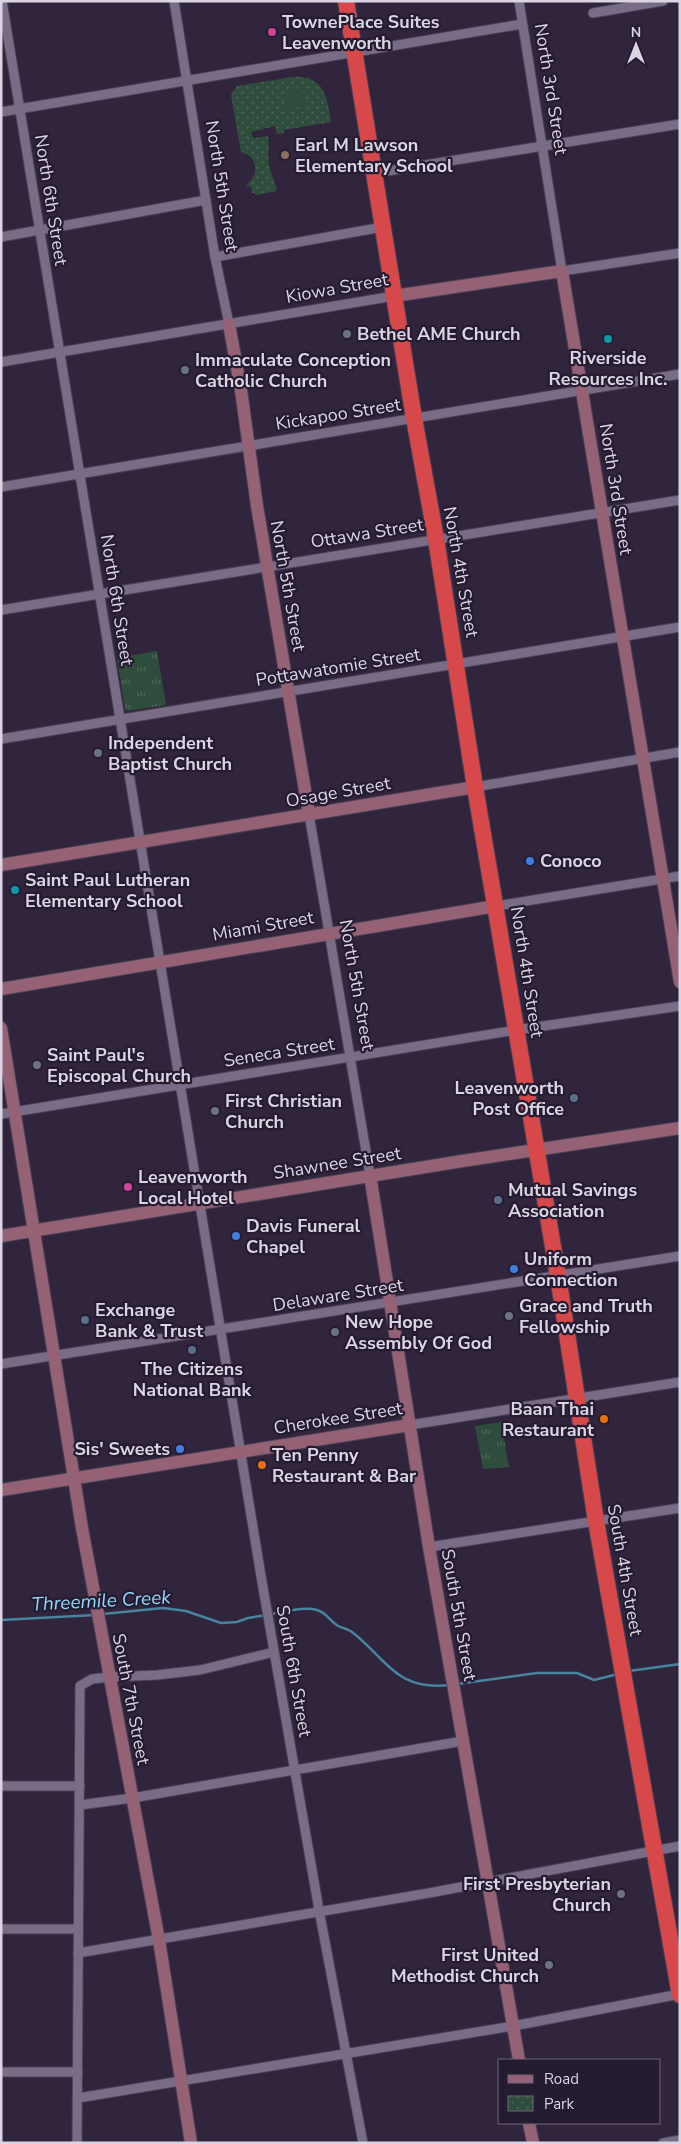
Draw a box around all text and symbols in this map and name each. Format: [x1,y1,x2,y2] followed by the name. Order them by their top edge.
[282,10,440,55] place label: TownePlace Suites Leavenworth
[611,20,661,70] north arrow
[529,22,573,157] street label: North 3rd Street
[631,23,641,42] text: N
[266,26,278,38] marker: TownePlace Suites Leavenworth
[200,119,244,254] street label: North 5th Street
[29,133,73,268] street label: North 6th Street
[295,133,453,178] place label: Earl M Lawson Elementary School
[279,149,291,161] marker: Earl M Lawson Elementary School
[284,267,391,309] street label: Kiowa Street
[357,322,521,346] place label: Bethel AME Church
[341,328,353,340] marker: Bethel AME Church
[602,333,614,345] marker: Riverside Resources Inc.
[549,346,667,391] place label: Riverside Resources Inc.
[195,348,391,393] place label: Immaculate Conception Catholic Church
[179,364,191,376] marker: Immaculate Conception Catholic Church
[274,392,403,436] street label: Kickapoo Street
[594,422,638,557] street label: North 3rd Street
[438,505,484,640] street label: North 4th Street
[309,512,426,554] street label: Ottawa Street
[265,519,311,654] street label: North 5th Street
[95,533,139,668] street label: North 6th Street
[254,642,423,692] street label: Pottawatomie Street
[108,731,232,776] place label: Independent Baptist Church
[92,747,104,759] marker: Independent Baptist Church
[284,771,393,813] street label: Osage Street
[540,849,602,873] place label: Conoco
[524,855,536,867] marker: Conoco
[25,868,190,913] place label: Saint Paul Lutheran Elementary School
[9,884,21,896] marker: Saint Paul Lutheran Elementary School
[210,905,316,947] street label: Miami Street
[505,905,549,1040] street label: North 4th Street
[334,918,380,1053] street label: North 5th Street
[222,1031,337,1073] street label: Seneca Street
[47,1043,191,1088] place label: Saint Paul's Episcopal Church
[31,1059,43,1071] marker: Saint Paul's Episcopal Church
[454,1076,564,1121] place label: Leavenworth Post Office
[225,1089,342,1134] place label: First Christian Church
[568,1092,580,1104] marker: Leavenworth Post Office
[209,1105,221,1117] marker: First Christian Church
[271,1141,403,1185] street label: Shawnee Street
[138,1165,248,1210] place label: Leavenworth Local Hotel
[508,1178,637,1223] place label: Mutual Savings Association
[122,1181,134,1193] marker: Leavenworth Local Hotel
[492,1194,504,1206] marker: Mutual Savings Association
[246,1214,361,1259] place label: Davis Funeral Chapel
[230,1230,242,1242] marker: Davis Funeral Chapel
[524,1247,618,1292] place label: Uniform Connection
[508,1263,520,1275] marker: Uniform Connection
[271,1273,406,1317] street label: Delaware Street
[519,1294,653,1339] place label: Grace and Truth Fellowship
[95,1298,203,1343] place label: Exchange Bank & Trust
[345,1310,492,1355] place label: New Hope Assembly Of God
[503,1310,515,1322] marker: Grace and Truth Fellowship
[79,1314,91,1326] marker: Exchange Bank & Trust
[329,1326,341,1338] marker: New Hope Assembly Of God
[186,1344,198,1356] marker: The Citizens National Bank
[133,1357,252,1402] place label: The Citizens National Bank
[272,1396,405,1440] street label: Cherokee Street
[502,1397,594,1442] place label: Baan Thai Restaurant
[598,1413,610,1425] marker: Baan Thai Restaurant
[74,1437,170,1461] place label: Sis' Sweets
[174,1443,186,1455] marker: Sis' Sweets
[272,1443,416,1488] place label: Ten Penny Restaurant & Bar
[256,1459,268,1471] marker: Ten Penny Restaurant & Bar
[602,1502,649,1638] street label: South 4th Street
[436,1547,483,1683] street label: South 5th Street
[31,1584,172,1618] water label: Threemile Creek
[271,1603,318,1739] street label: South 6th Street
[106,1631,156,1767] street label: South 7th Street
[463,1872,611,1917] place label: First Presbyterian Church
[615,1888,627,1900] marker: First Presbyterian Church
[391,1943,539,1988] place label: First United Methodist Church
[543,1959,555,1971] marker: First United Methodist Church
[498,2059,661,2124] legend
[544,2069,579,2089] text: Road
[544,2094,574,2114] text: Park

